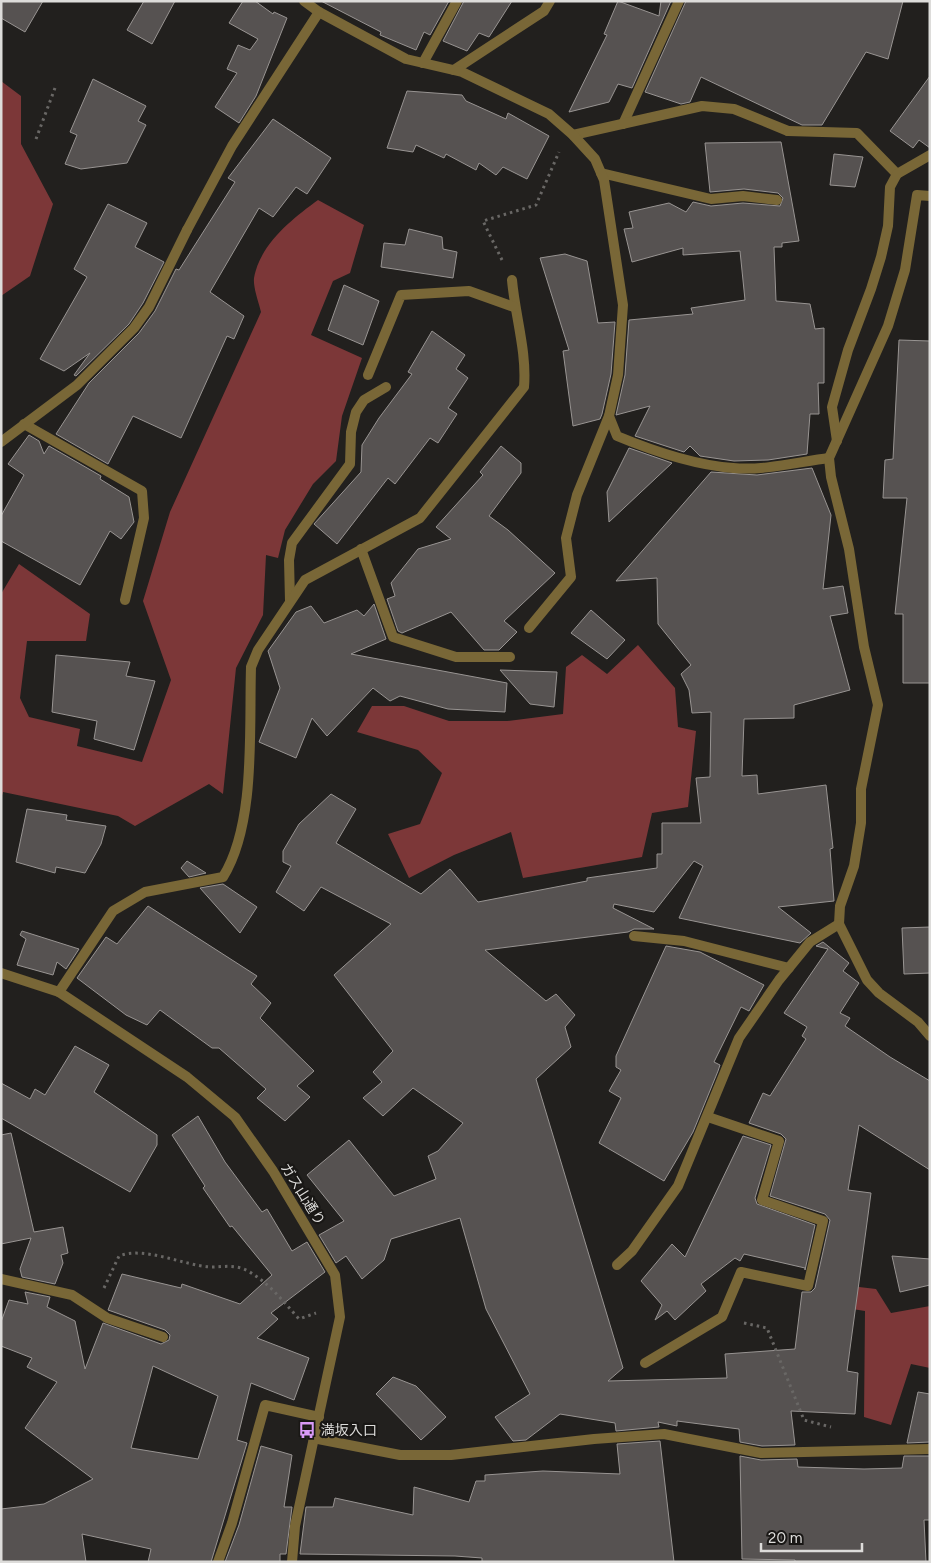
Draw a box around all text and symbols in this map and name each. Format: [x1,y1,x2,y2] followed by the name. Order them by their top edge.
[277,1160,328,1228] street label: ガス山通り
[297,1420,317,1440] bus stop icon: 満坂入口
[321,1422,377,1439] place label: 満坂入口
[761,1520,862,1552] scale bar
[768,1529,802,1547] text: 20 m

